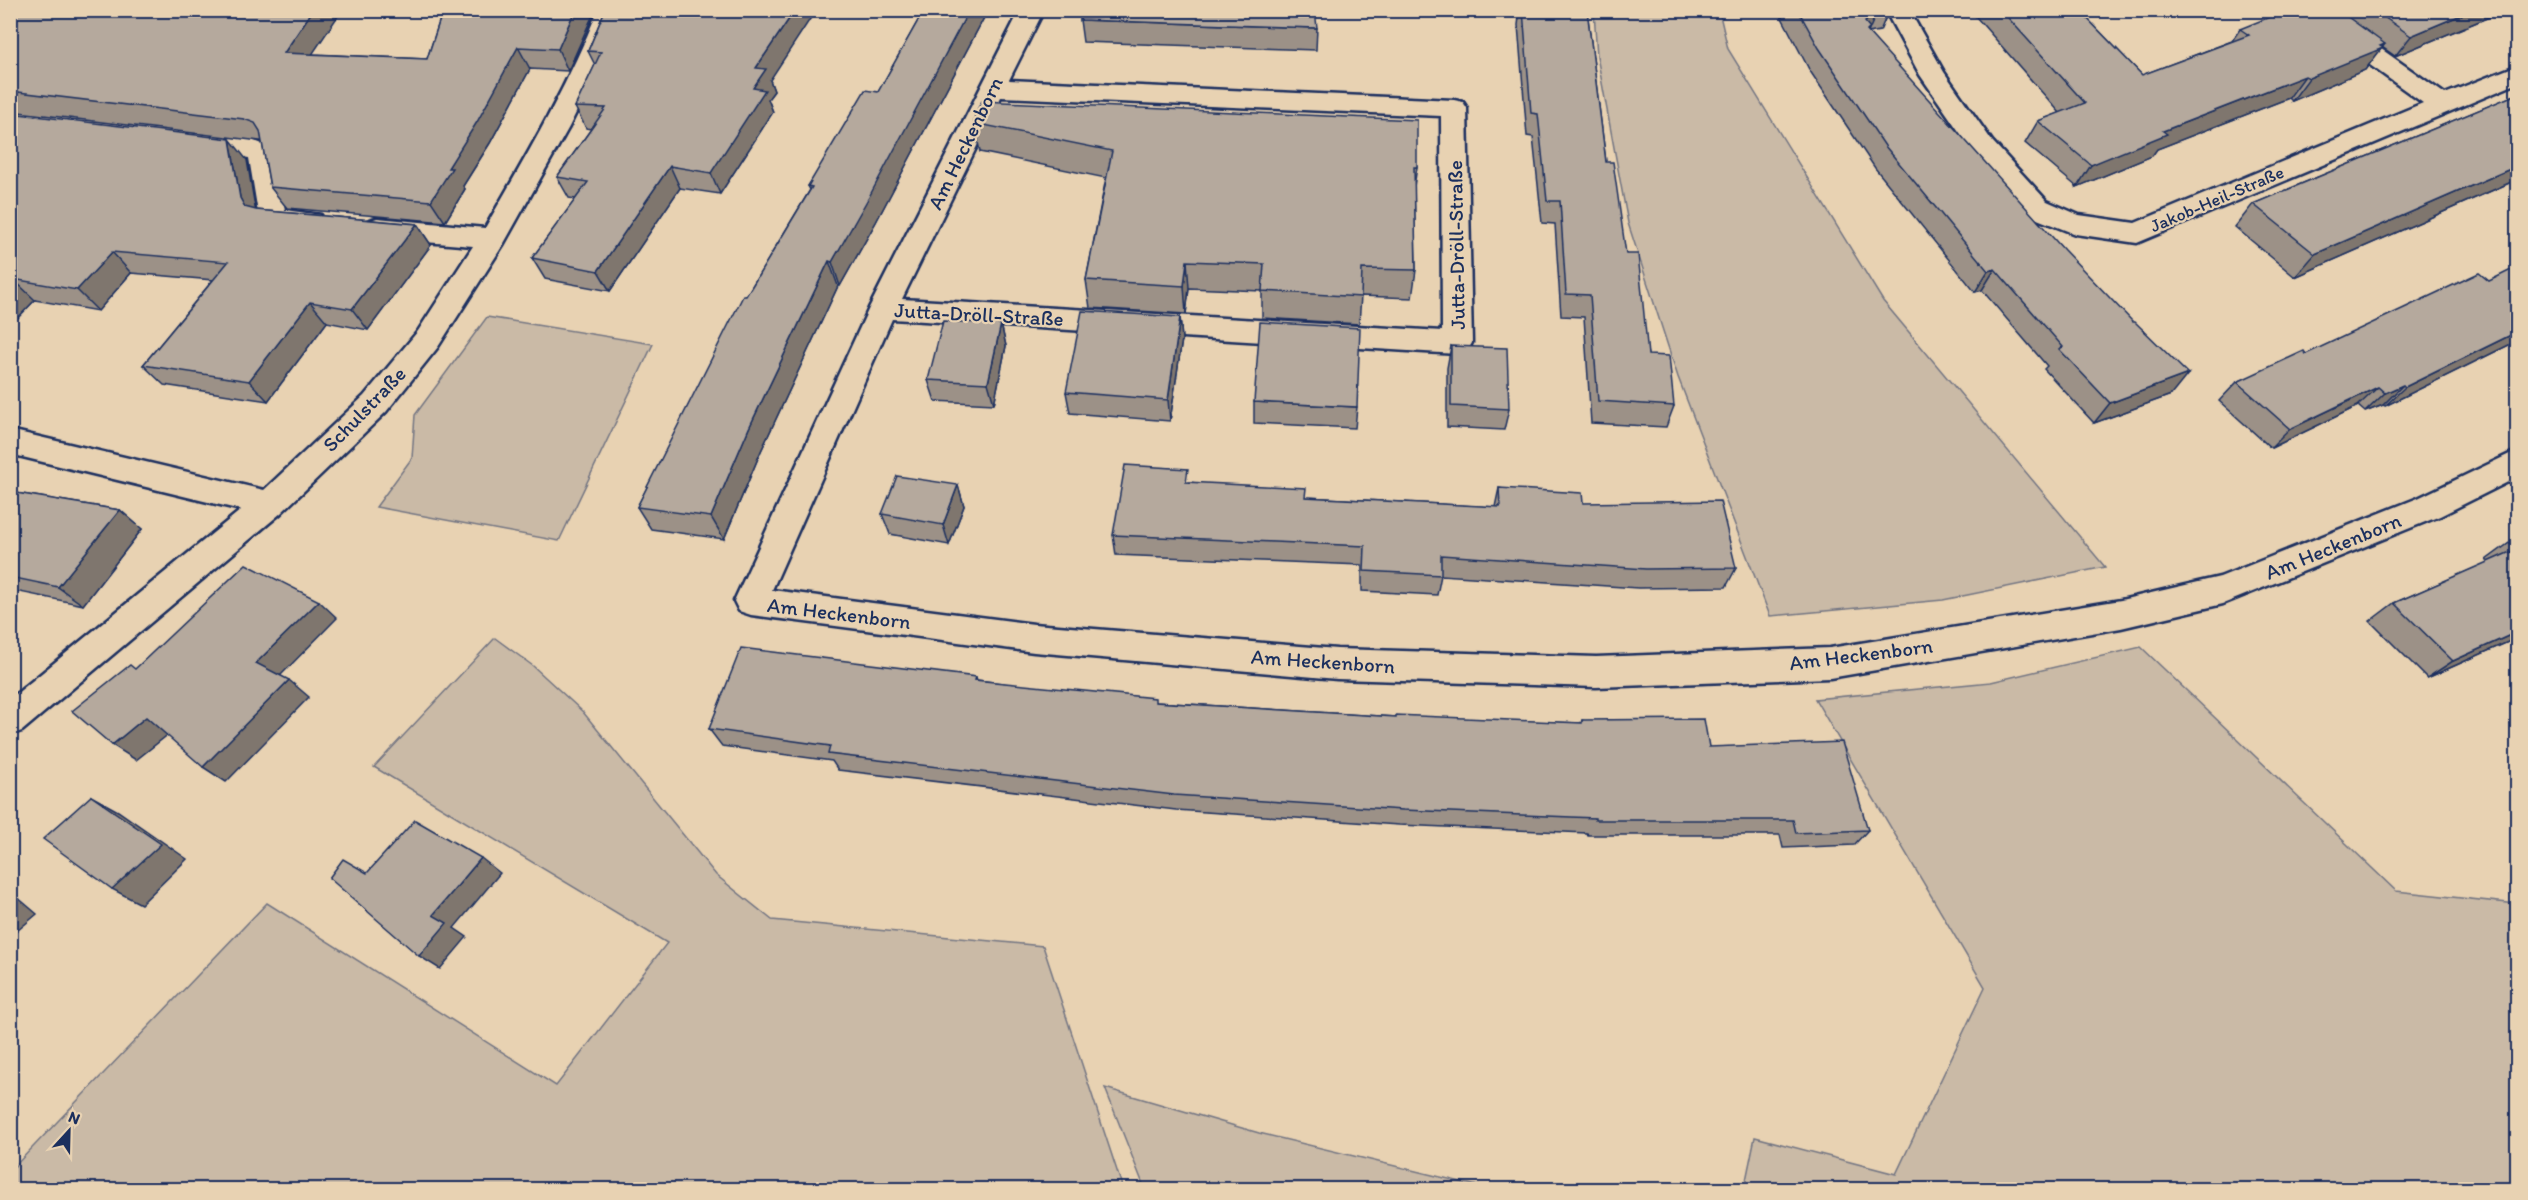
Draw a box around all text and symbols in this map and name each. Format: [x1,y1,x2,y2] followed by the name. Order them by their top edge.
[922,73,1008,213] street label: Am Heckenborn
[1442,160,1470,330] street label: Jutta-Dröll-Straße
[2147,161,2287,237] street label: Jakob-Heil-Straße
[894,297,1064,331] street label: Jutta-Dröll-Straße
[317,361,411,457] street label: Schulstraße
[2261,507,2405,585] street label: Am Heckenborn
[766,592,912,634] street label: Am Heckenborn
[1788,633,1934,675] street label: Am Heckenborn
[1250,643,1396,679] street label: Am Heckenborn
[39,1101,99,1161] north arrow
[66,1107,83,1128] text: N

